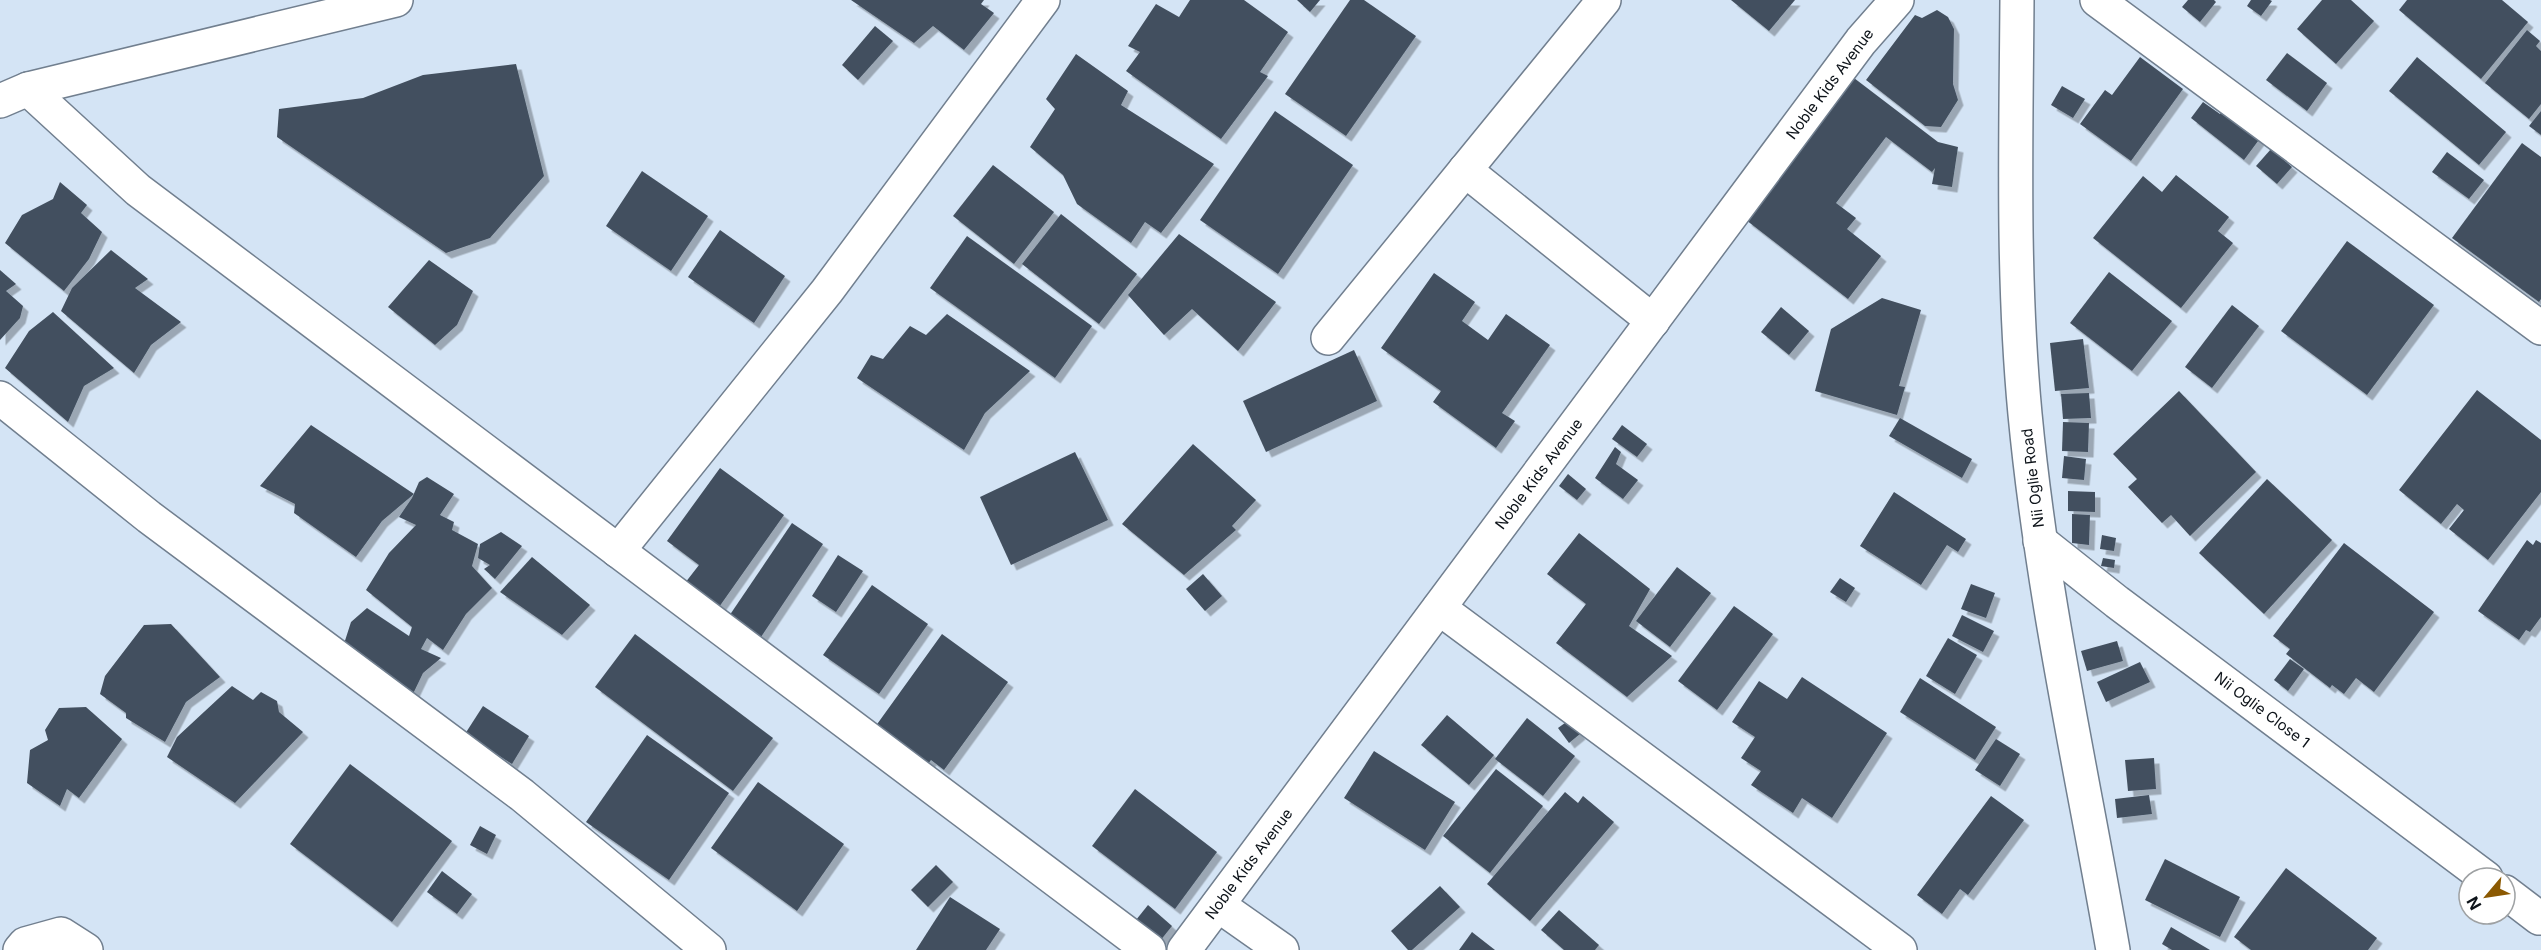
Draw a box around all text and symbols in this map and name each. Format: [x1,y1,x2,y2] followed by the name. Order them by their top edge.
[1782,24,1878,143] street label: Noble Kids Avenue
[1491,414,1587,533] street label: Noble Kids Avenue
[2017,427,2048,529] street label: Nii Oglie Road
[2211,668,2314,752] street label: Nii Oglie Close 1
[1201,804,1297,923] street label: Noble Kids Avenue
[2457,866,2517,926] north arrow
[2462,893,2486,913] text: N

